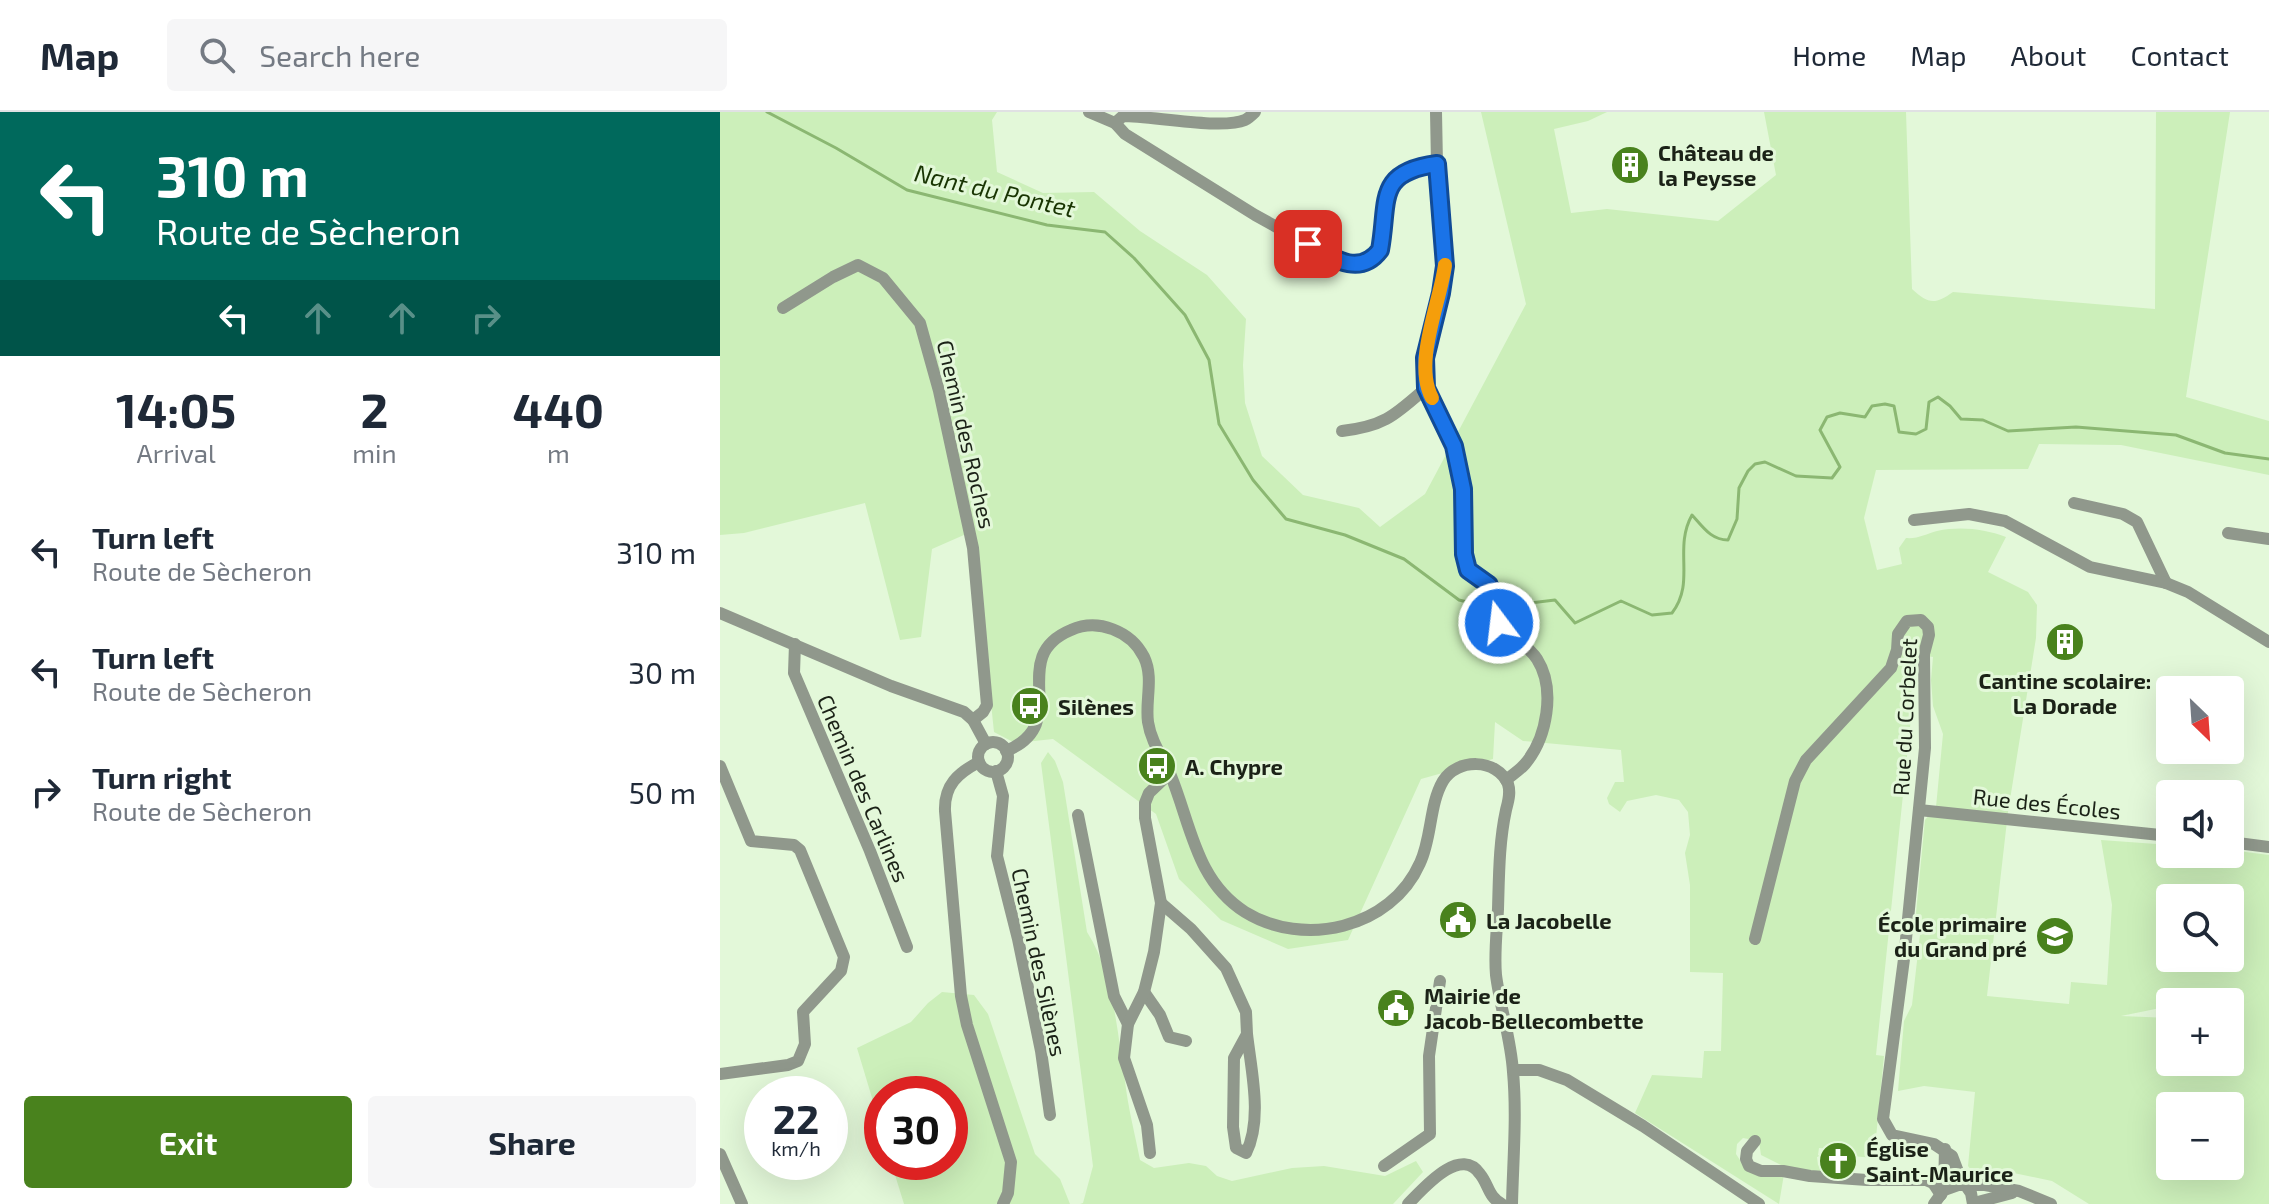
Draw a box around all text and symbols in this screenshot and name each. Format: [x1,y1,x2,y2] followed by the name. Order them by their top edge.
[167,19,727,91] search box
[40,32,119,78] text: Map
[195,33,239,77] icon: search
[259,37,420,73] text: Search here
[1792,38,1866,72] text: Home
[1910,38,1967,72] text: Map
[2011,38,2086,72] text: About
[2130,38,2229,72] text: Contact
[1658,139,1774,191] place label: Château de la Peysse
[156,141,309,208] text: 310 m
[24,144,128,248] icon: left
[1609,144,1651,186] building icon: Château de la Peysse
[912,157,1079,223] water label: Nant du Pontet
[156,209,461,252] text: Route de Sècheron
[1274,210,1342,278] pin
[1286,222,1330,266] icon: arrive
[212,296,256,340] icon: left
[296,296,340,340] icon: ahead
[380,296,424,340] icon: ahead
[464,296,508,340] icon: right
[933,337,1001,531] street label: Chemin des Roches
[116,380,236,438] text: 14:05
[361,380,388,438] text: 2
[513,380,604,438] text: 440
[137,437,216,468] text: Arrival
[352,437,397,468] text: min
[547,437,570,468] text: m
[92,519,214,555] text: Turn left
[24,530,68,574] icon: left
[616,534,696,570] text: 310 m
[92,555,312,586] text: Route de Sècheron
[1457,581,1541,665] position arrow
[2044,621,2086,663] building icon: Cantine scolaire: La Dorade
[1887,637,1921,797] street label: Rue du Corbelet
[92,639,214,675] text: Turn left
[24,650,68,694] icon: left
[628,654,696,690] text: 30 m
[1979,667,2152,718] place label: Cantine scolaire: La Dorade
[92,675,312,706] text: Route de Sècheron
[2156,676,2244,764] north arrow
[2156,676,2244,1180] map controls
[1009,685,1051,727] bus stop icon: Silènes
[813,690,915,886] street label: Chemin des Carlines
[1058,693,1134,719] place label: Silènes
[1136,745,1178,787] bus stop icon: A. Chypre
[1185,753,1283,780] place label: A. Chypre
[92,759,232,795] text: Turn right
[24,770,68,814] icon: right
[629,774,696,810] text: 50 m
[2156,780,2244,868] button: sound
[1972,782,2122,824] street label: Rue des Écoles
[92,795,312,826] text: Route de Sècheron
[1007,865,1073,1059] street label: Chemin des Silènes
[2156,884,2244,972] button: search
[1437,899,1479,941] public building icon: La Jacobelle
[1486,907,1612,933] place label: La Jacobelle
[1878,910,2027,961] place label: École primaire du Grand pré
[2034,915,2076,957] school or university icon: École primaire du Grand pré
[1424,982,1644,1033] place label: Mairie de Jacob-Bellecombette
[1375,987,1417,1029] public building icon: Mairie de Jacob-Bellecombette
[2156,988,2244,1076] button: +
[864,1076,968,1180] speed limit sign: 30
[2156,1092,2244,1180] button: −
[773,1094,819,1142] text: 22
[24,1096,352,1188] button: Exit
[368,1096,696,1188] button: Share
[1866,1135,2013,1186] place label: Église Saint-Maurice
[771,1136,821,1160] text: km/h
[1817,1140,1859,1182] church icon: Église Saint-Maurice

